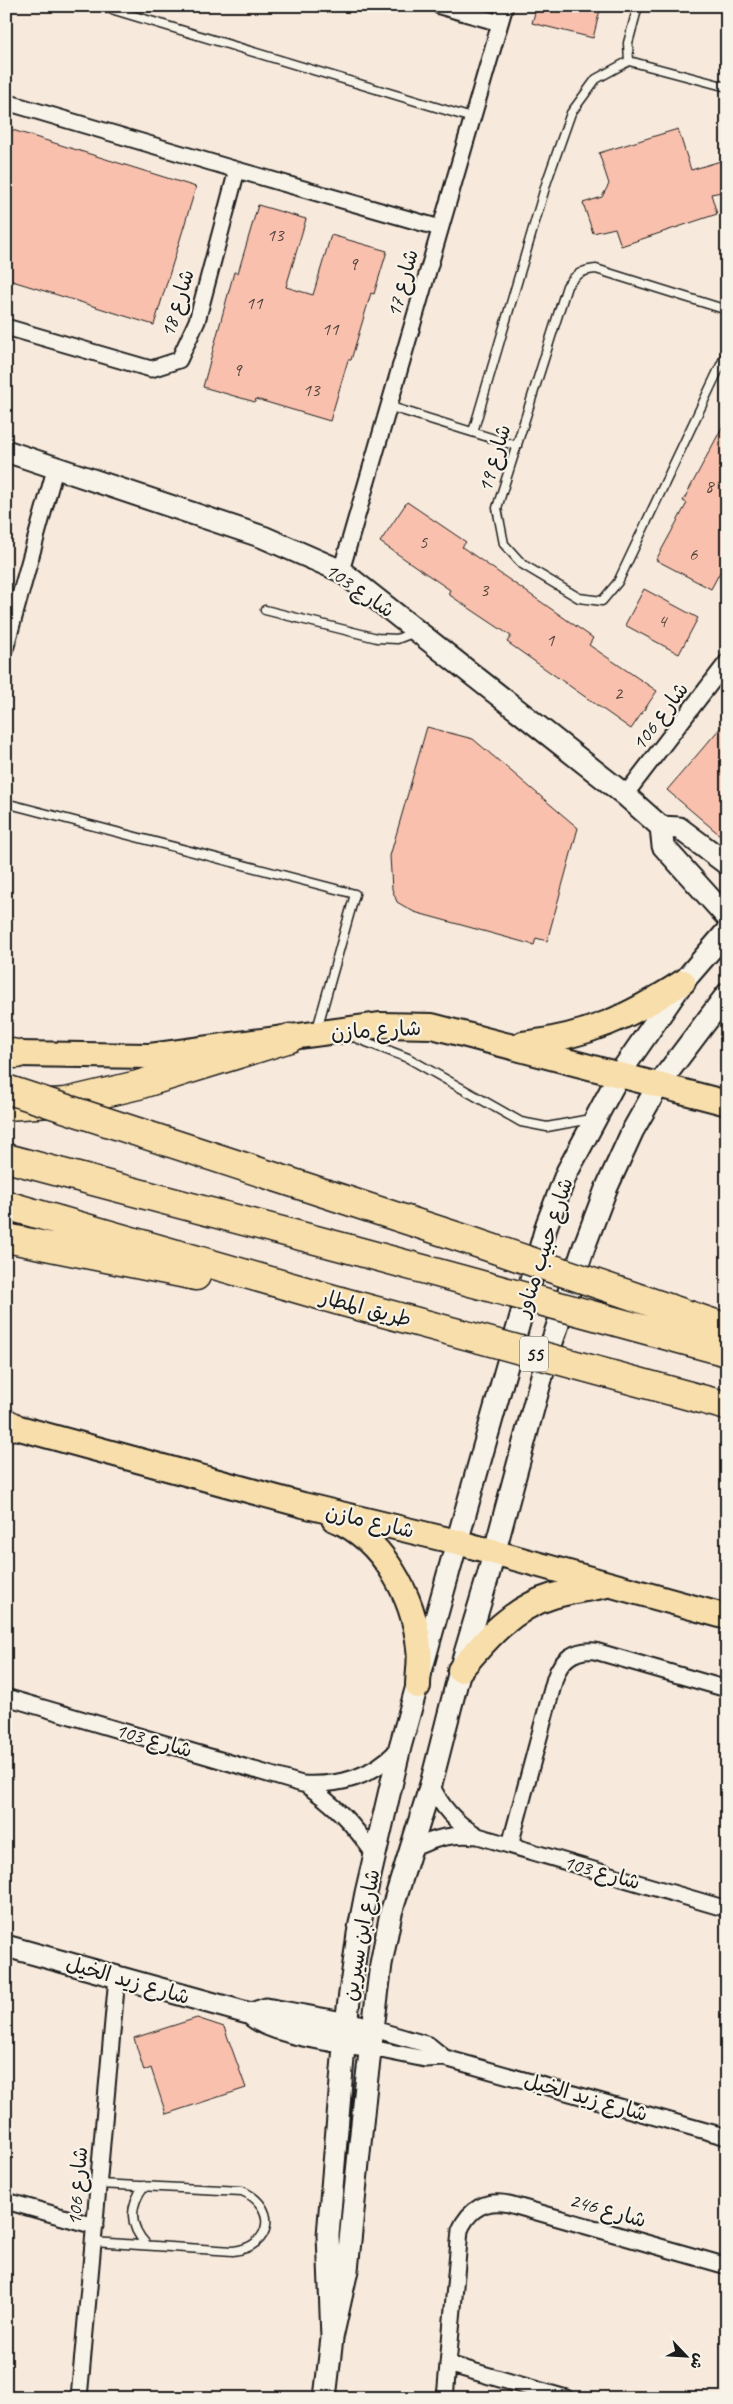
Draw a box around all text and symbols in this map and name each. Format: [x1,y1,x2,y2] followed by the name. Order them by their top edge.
[266,223,285,247] house number: 13
[380,246,426,321] street label: شارع 17
[349,252,359,276] house number: 9
[154,266,202,341] street label: شارع 18
[245,291,264,315] house number: 11
[321,317,340,341] house number: 11
[233,358,243,382] house number: 9
[302,378,321,402] house number: 13
[471,421,518,496] street label: شارع 19
[705,474,716,498] house number: 8
[419,530,429,554] house number: 5
[689,542,699,566] house number: 6
[319,557,400,625] street label: شارع 103
[480,578,490,602] house number: 3
[658,609,669,633] house number: 4
[546,628,556,652] house number: 1
[626,677,696,757] street label: شارع 106
[614,681,624,705] house number: 2
[330,1015,422,1047] street label: شارع مازن
[509,1174,581,1322] street label: شارع حبيب مناور
[316,1283,414,1333] street label: طريق المطار
[520,1336,548,1372] road number: 55
[323,1498,417,1546] street label: شارع مازن
[112,1717,196,1765] street label: شارع 103
[560,1849,644,1897] street label: شارع 103
[337,1867,387,2003] street label: شارع ابن سيرين
[63,1950,193,2012] street label: شارع زيد الخيل
[521,2067,651,2129] street label: شارع زيد الخيل
[61,2146,95,2227] street label: شارع 106
[566,2187,650,2235] street label: شارع 246
[660,2332,710,2382] north arrow
[686,2351,708,2372] text: ش

